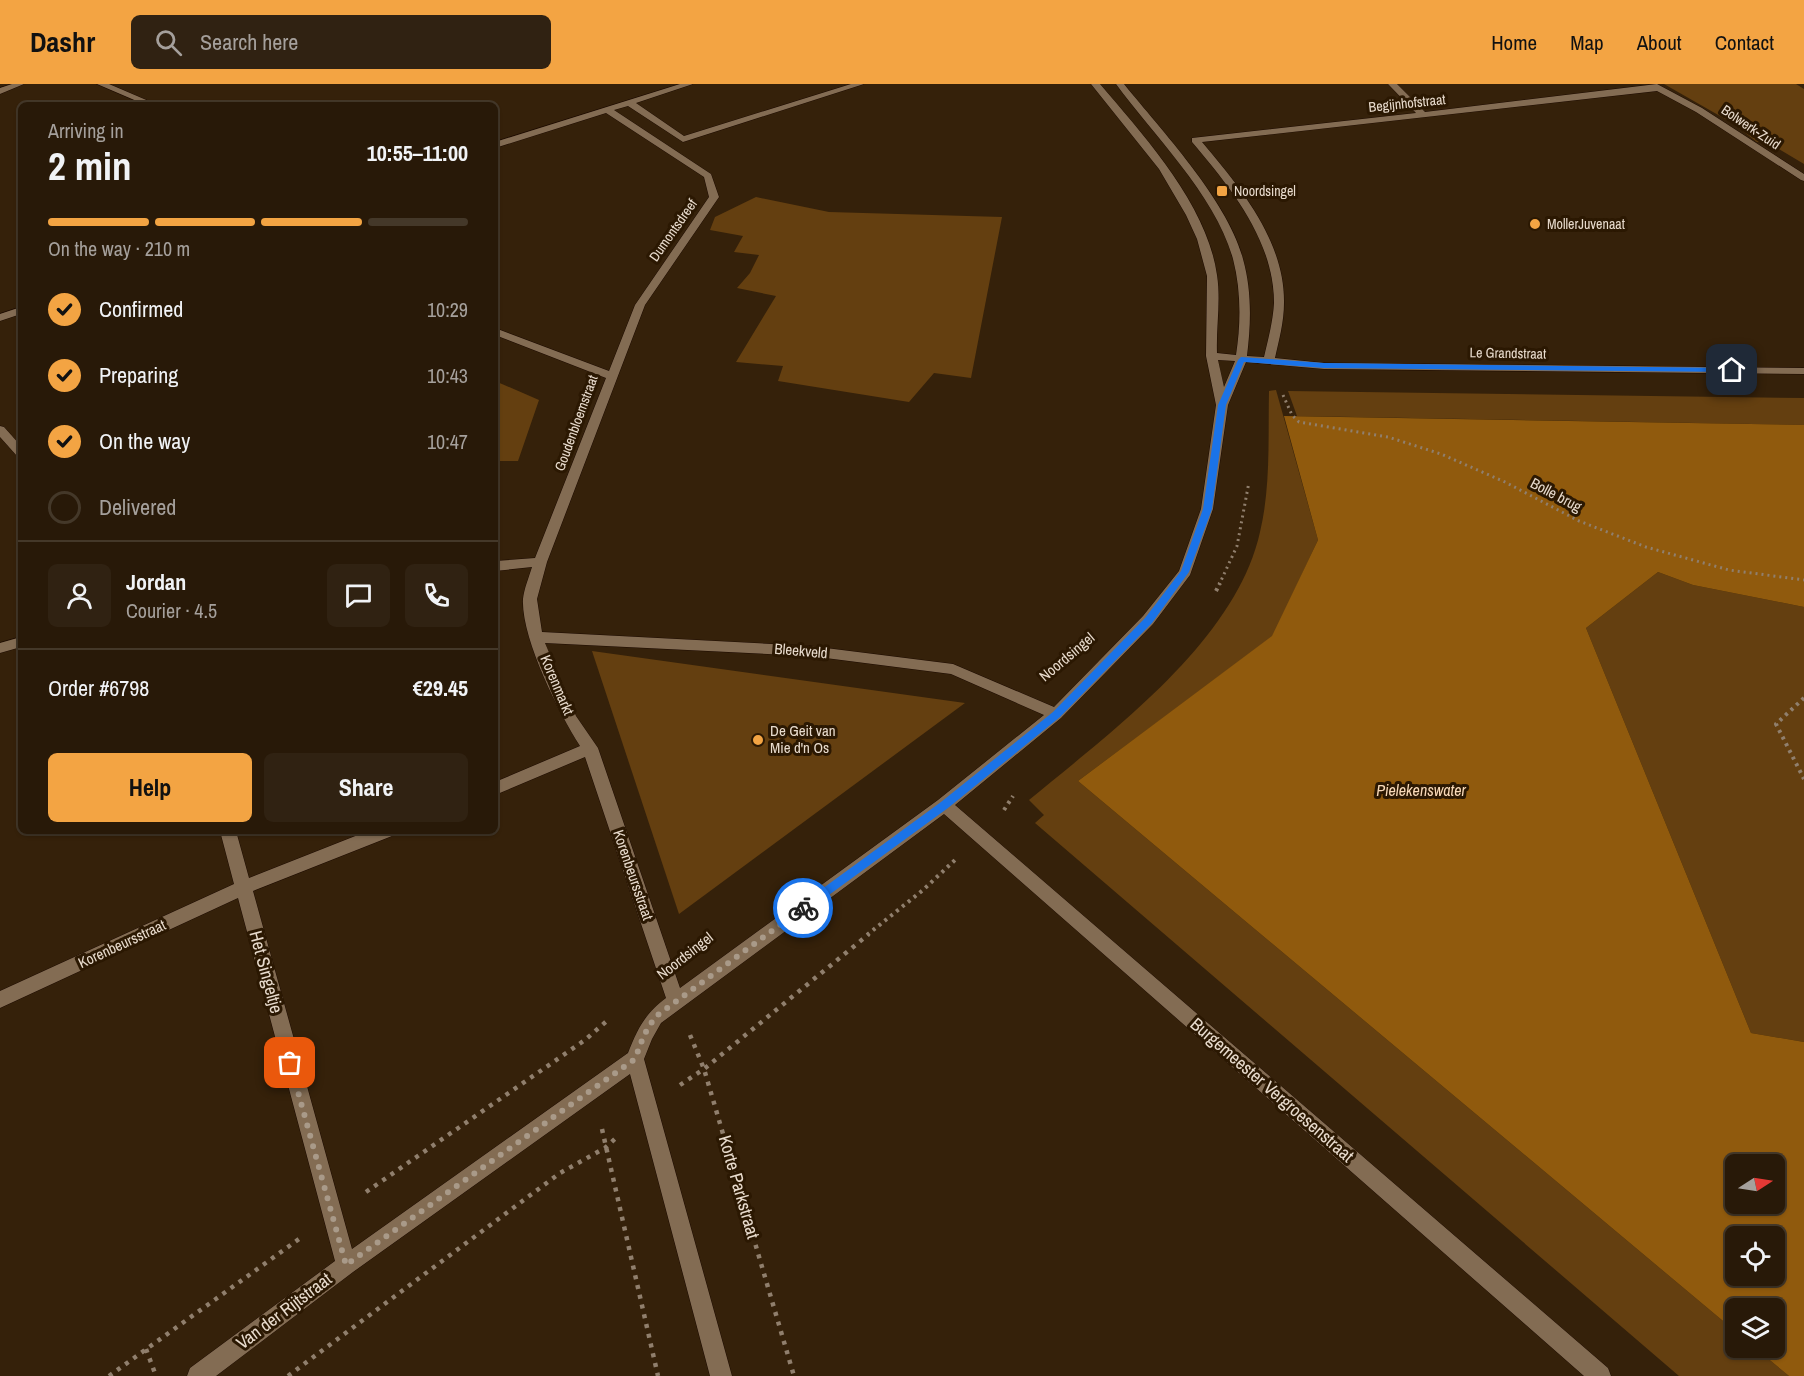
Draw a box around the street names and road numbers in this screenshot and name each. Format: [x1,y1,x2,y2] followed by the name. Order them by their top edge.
[1368,90,1446,116] street label: Begijnhofstraat
[1718,101,1784,153] street label: Bolwerk-Zuid
[645,195,702,265] street label: Dumontsdreef
[1470,343,1546,363] street label: Le Grandstraat
[550,373,602,473] street label: Goudenbloemstraat
[1527,472,1586,517] street label: Bolle brug
[1035,627,1099,686] street label: Noordsingel
[774,638,829,663] street label: Bleekveld
[535,651,580,719] street label: Korenmarkt
[608,827,659,923] street label: Korenbeursstraat
[75,914,170,973] street label: Korenbeursstraat
[652,927,717,984] street label: Noordsingel
[243,928,289,1016] street label: Het Singeltje
[1185,1012,1359,1168] street label: Burgemeester Vergroesenstraat
[713,1132,766,1242] street label: Korte Parkstraat
[231,1266,337,1355] street label: Van der Rijtstraat

